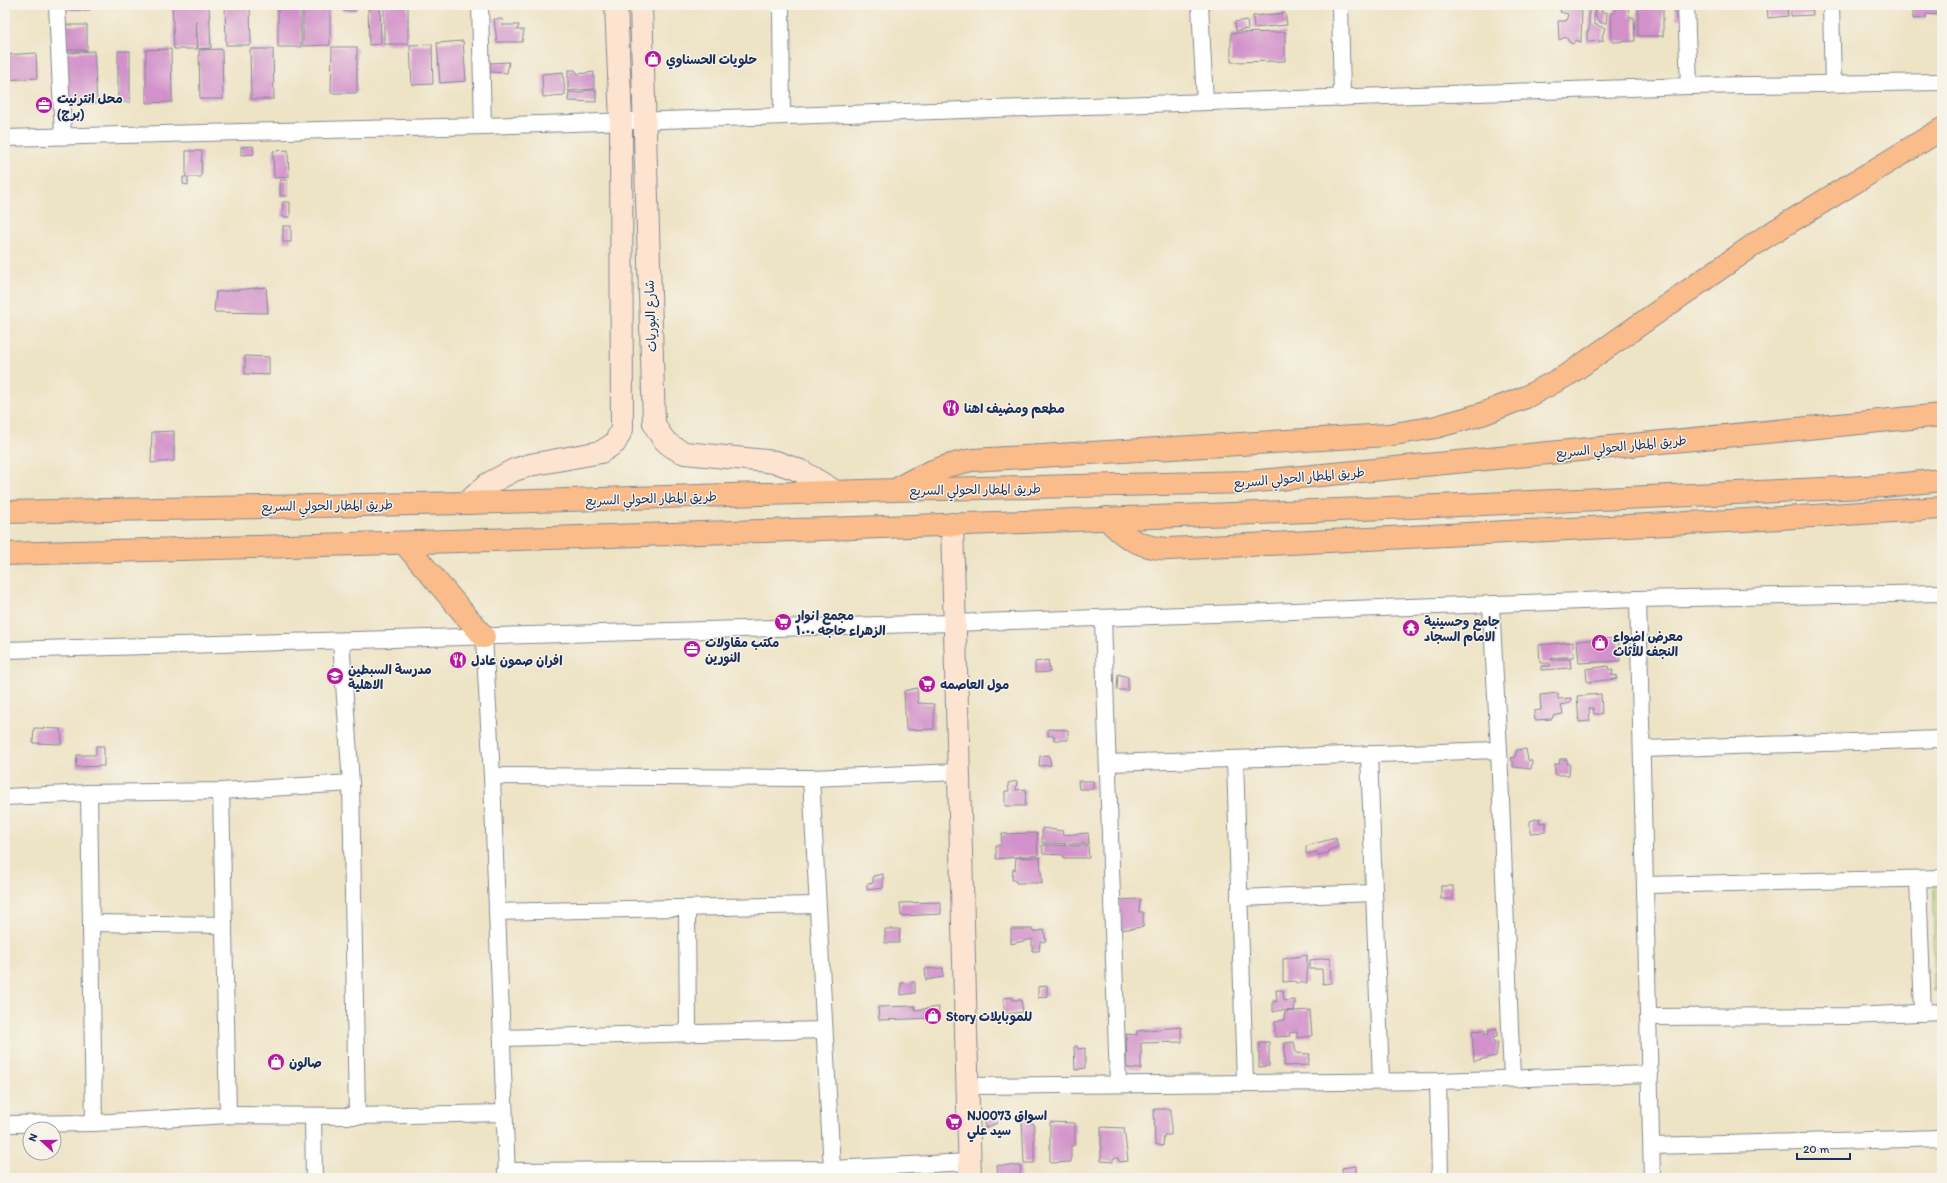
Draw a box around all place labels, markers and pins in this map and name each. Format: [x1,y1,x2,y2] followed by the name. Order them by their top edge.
[643,49,663,69] shop icon: حلويات الحسناوي
[666,52,758,70] place label: حلويات الحسناوي
[57,91,123,122] place label: محل انترنيت (برج)
[34,95,54,115] office icon: محل انترنيت (برج)
[941,398,961,418] restaurant icon: مطعم ومضيف اهنا
[964,401,1065,419] place label: مطعم ومضيف اهنا
[795,608,886,638] place label: مجمع انوار الزهراء حاجه ١٠٠٠
[773,612,793,632] supermarket icon: مجمع انوار الزهراء حاجه ١٠٠٠
[1424,614,1501,647] place label: جامع وحسينية الامام السجاد
[1401,618,1421,638] temple icon: جامع وحسينية الامام السجاد
[1613,629,1683,659] place label: معرض اضواء النجف للأثاث
[1590,633,1610,653] shop icon: معرض اضواء النجف للأثاث
[705,635,779,667] place label: مكتب مقاولات النورين
[682,639,702,659] office icon: مكتب مقاولات النورين
[448,650,468,670] restaurant icon: افران صمون عادل
[471,653,563,669] place label: افران صمون عادل
[348,662,432,693] place label: مدرسة السبطين الاهلية
[325,666,345,686] school or university icon: مدرسة السبطين الاهلية
[917,674,937,694] supermarket icon: مول العاصمه
[940,677,1009,693] place label: مول العاصمه
[923,1006,943,1026] shop icon: Story للموبايلات
[946,1009,1032,1025] place label: Story للموبايلات
[266,1052,286,1072] shop icon: صالون
[289,1055,322,1072] place label: صالون
[967,1108,1047,1143] place label: NJ0073 اسواق سيد علي
[944,1112,964,1132] supermarket icon: NJ0073 اسواق سيد علي

